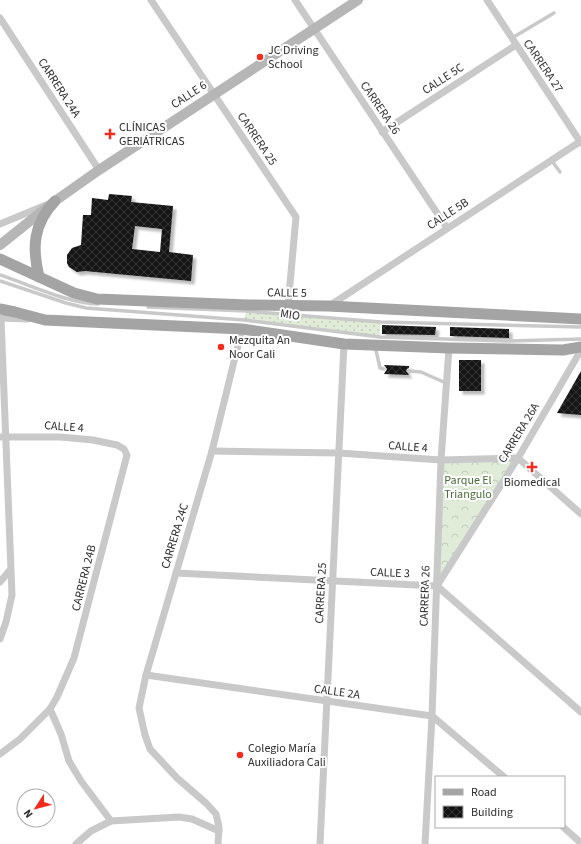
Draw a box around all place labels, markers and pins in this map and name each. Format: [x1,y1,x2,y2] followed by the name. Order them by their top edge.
[268,42,319,73] place label: JC Driving School
[255,52,265,62] marker: JC Driving School
[119,119,185,150] place label: CLÍNICAS GERIÁTRICAS
[104,128,116,140] marker: CLÍNICAS GERIÁTRICAS
[229,332,290,363] place label: Mezquita An Noor Cali
[216,342,226,352] marker: Mezquita An Noor Cali
[526,461,538,473] marker: Biomedical
[504,474,560,491] place label: Biomedical
[248,740,326,771] place label: Colegio María Auxiliadora Cali
[235,750,245,760] marker: Colegio María Auxiliadora Cali

